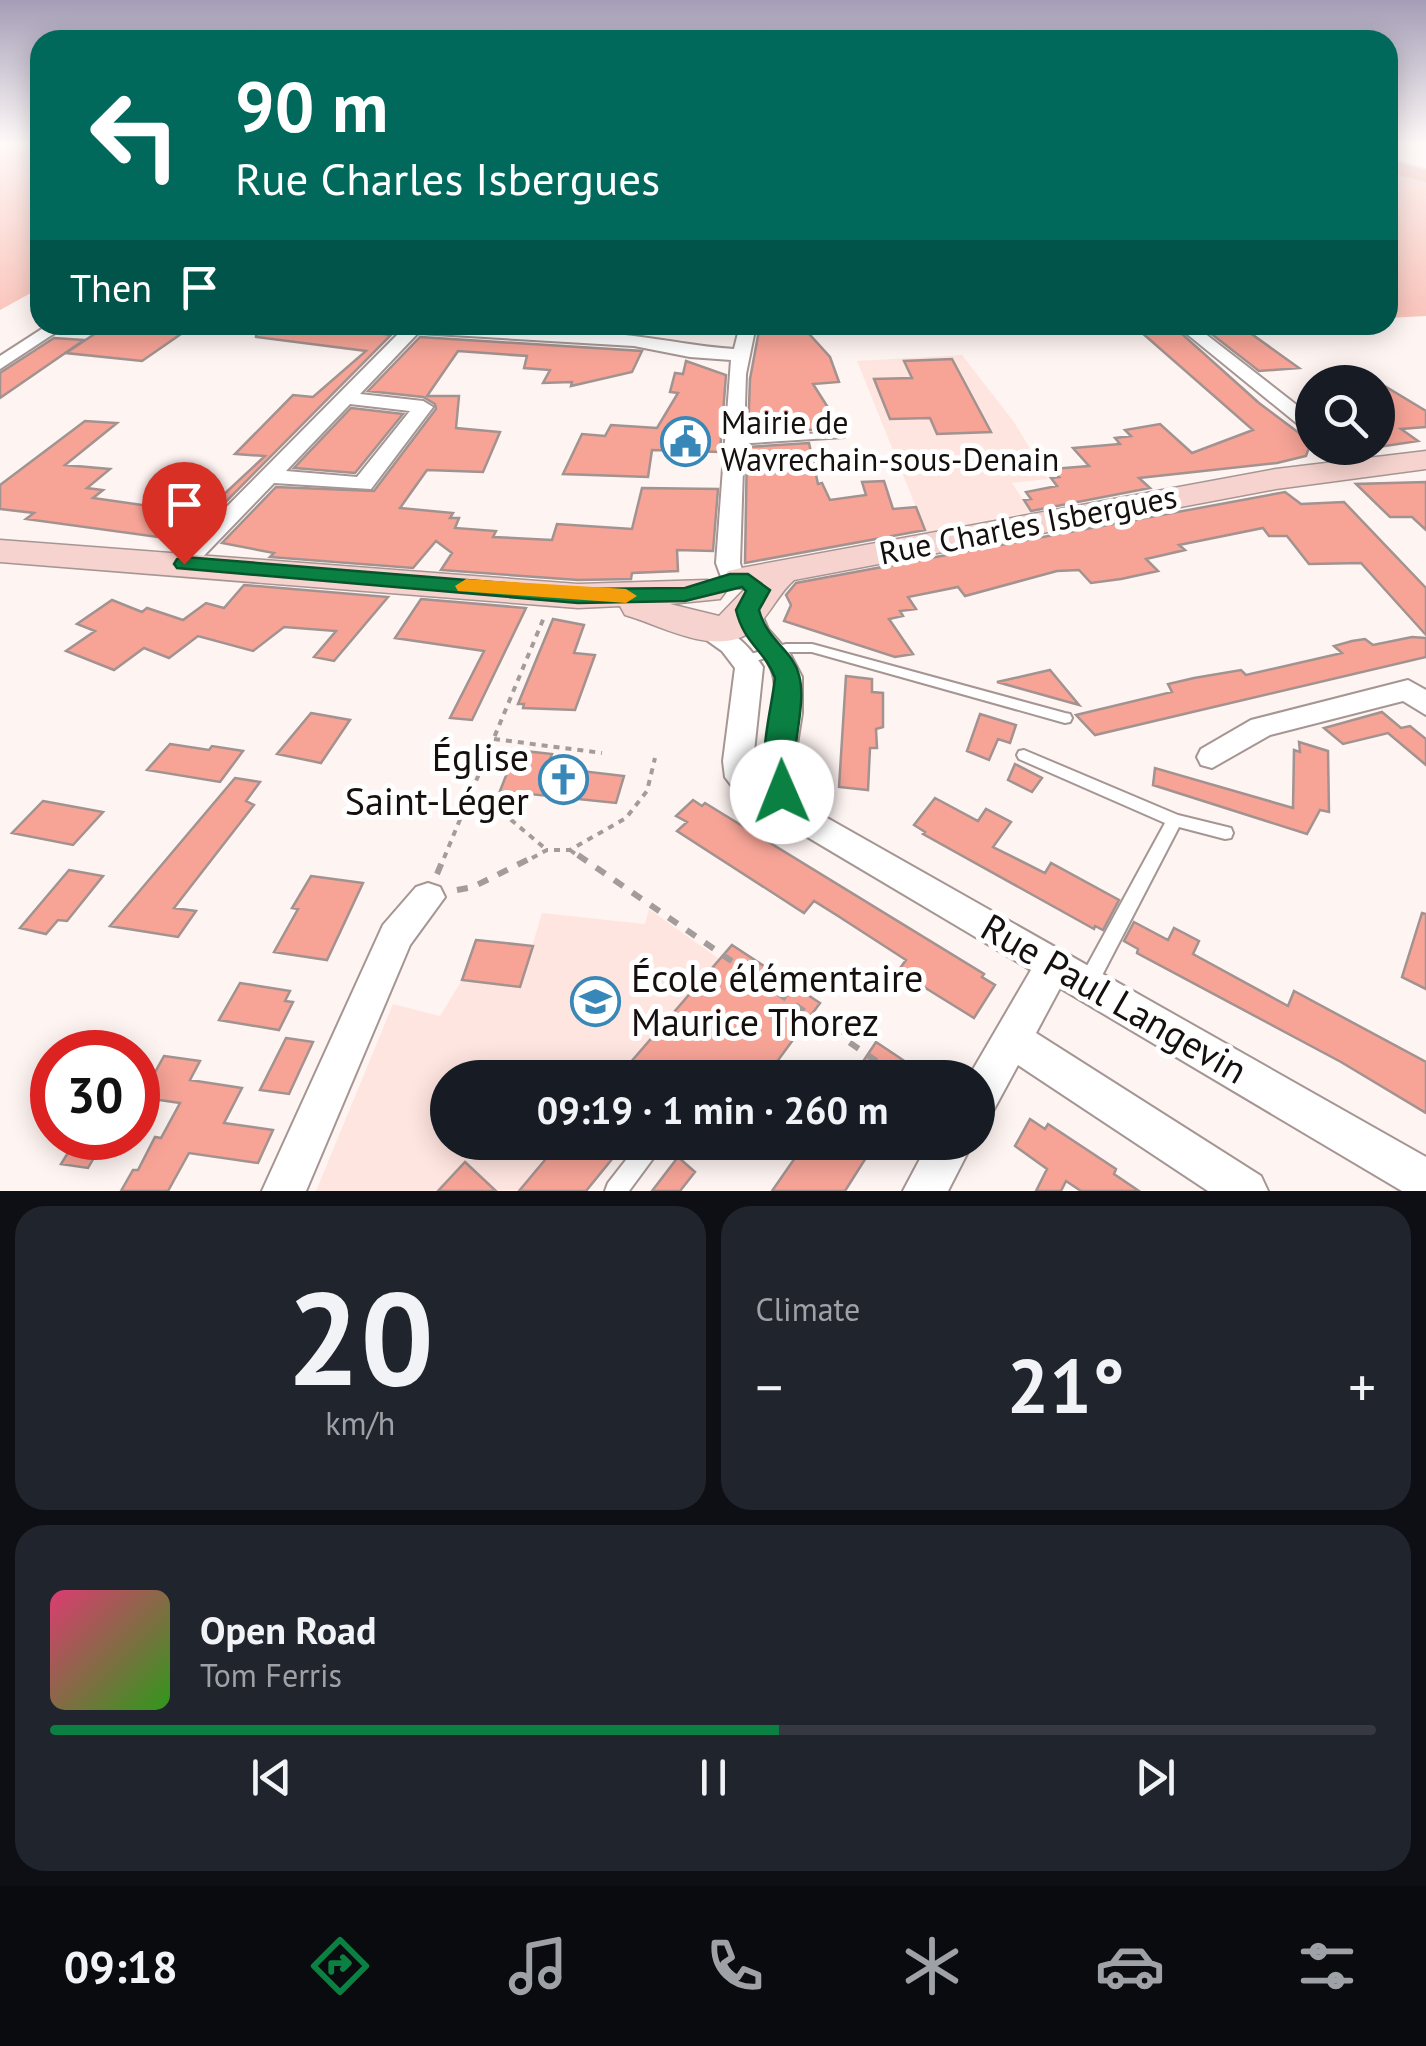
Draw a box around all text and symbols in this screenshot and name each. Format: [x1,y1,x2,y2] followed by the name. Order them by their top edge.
[235,61,388,151] text: 90 m
[70,70,200,200] icon: left
[235,149,660,207] text: Rue Charles Isbergues
[172,260,227,315] icon: arrive
[70,263,152,312] text: Then
[1295,365,1395,465] map controls
[1295,365,1395,465] button: search
[721,401,1059,480] place label: Mairie de Wavrechain-sous-Denain
[660,415,712,467] public building icon: Mairie de Wavrechain-sous-Denain
[142,462,227,565] pin
[875,475,1180,573] street label: Rue Charles Isbergues
[157,477,212,532] icon: arrive
[345,732,529,825] place label: Église Saint-Léger
[730,740,834,844] position arrow
[538,754,590,806] church icon: Église Saint-Léger
[973,902,1257,1094] street label: Rue Paul Langevin
[631,953,923,1046] place label: École élémentaire Maurice Thorez
[570,975,622,1027] school or university icon: École élémentaire Maurice Thorez
[30,1030,160,1160] speed limit sign: 30
[537,1085,888,1134] text: 09:19 · 1 min · 260 m
[287,1253,434,1421] text: 20
[756,1288,860,1330] text: Climate
[1007,1337,1125,1434] text: 21°
[756,1351,783,1422] text: −
[1348,1351,1376,1422] text: +
[325,1402,395,1444] text: km/h
[200,1605,376,1654] text: Open Road
[200,1654,342,1696] text: Tom Ferris
[244,1750,299,1805] icon: previous
[686,1750,741,1805] icon: pause
[1128,1750,1183,1805] icon: next
[305,1931,375,2001] icon: directions
[503,1931,573,2001] icon: music
[700,1931,770,2001] icon: phone
[897,1931,967,2001] icon: climate
[1095,1931,1165,2001] icon: car
[1292,1931,1362,2001] icon: filters
[64,1937,178,1995] text: 09:18

